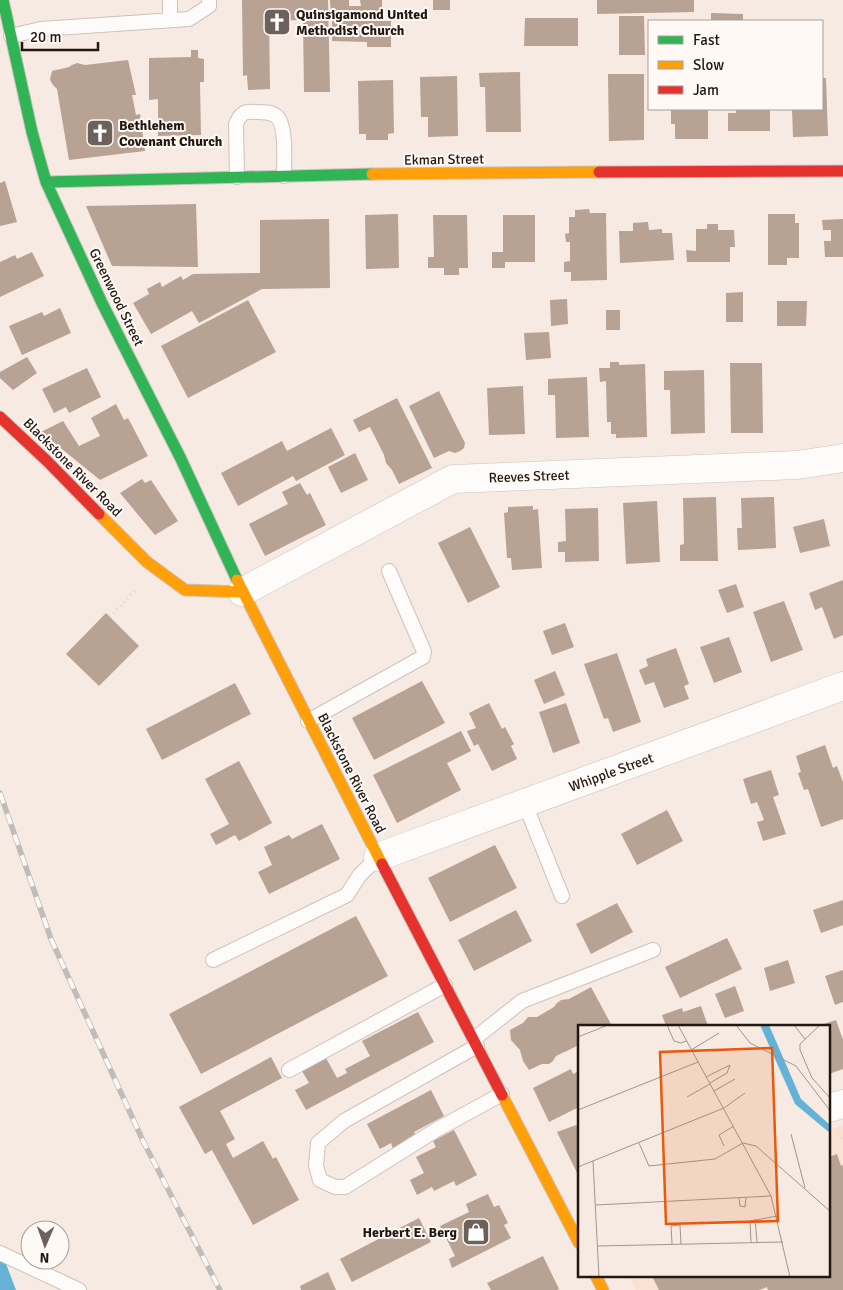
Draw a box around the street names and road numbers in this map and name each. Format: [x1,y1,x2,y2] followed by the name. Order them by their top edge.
[404,150,484,169] street label: Ekman Street
[86,245,148,349] street label: Greenwood Street
[20,414,126,520] street label: Blackstone River Road
[488,467,570,486] street label: Reeves Street
[314,710,389,836] street label: Blackstone River Road
[567,749,656,796] street label: Whipple Street

